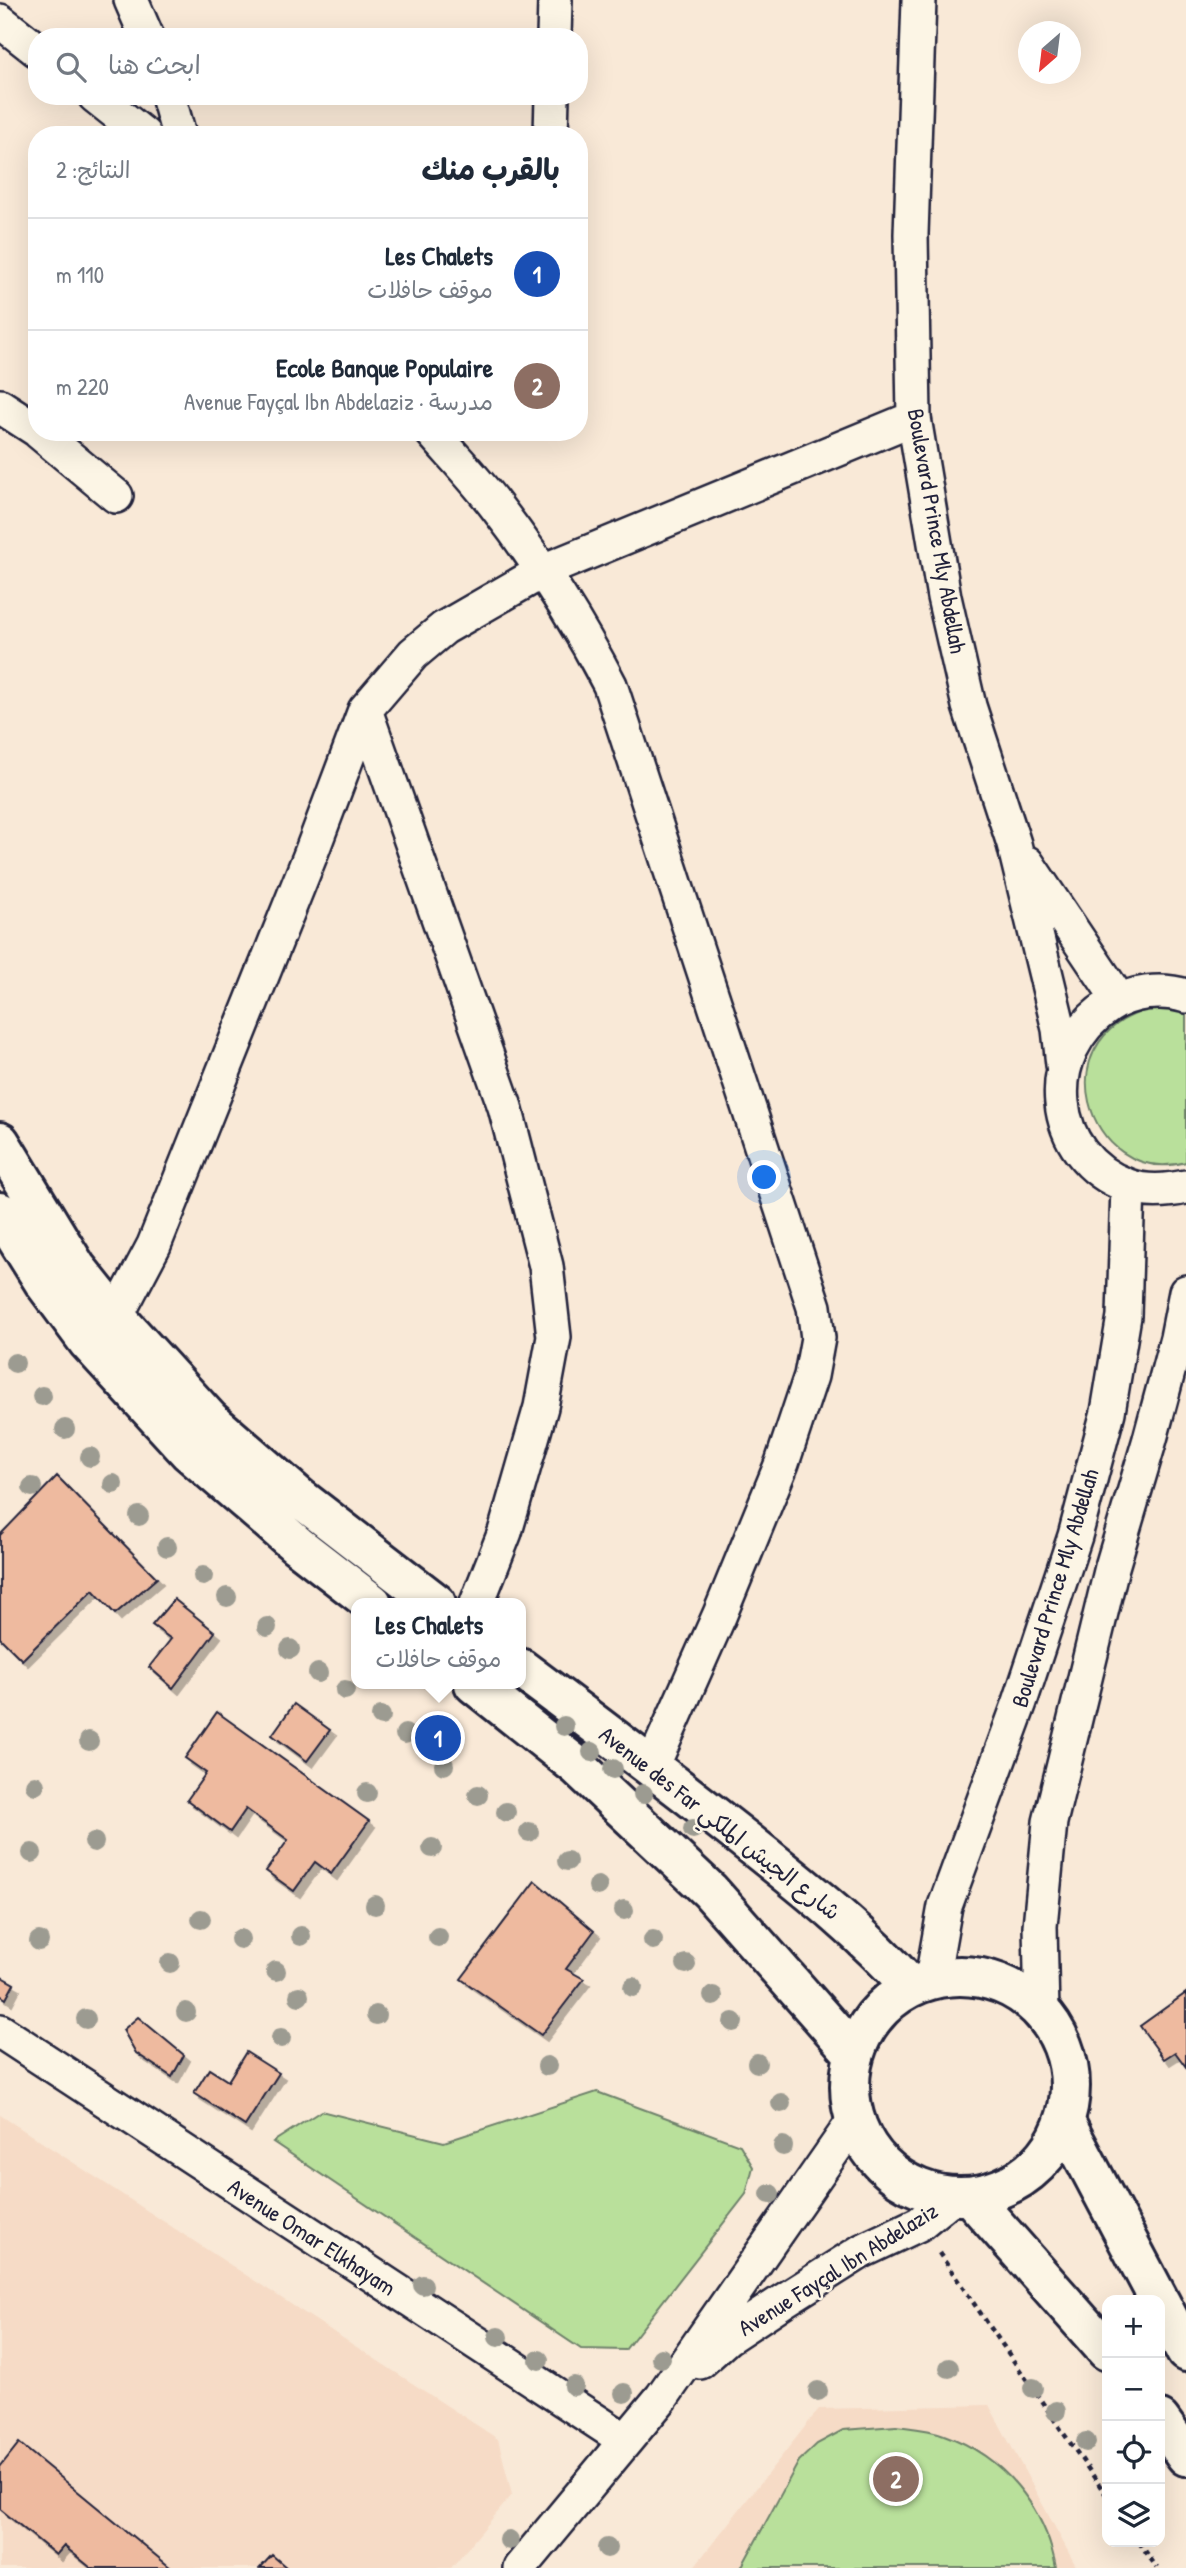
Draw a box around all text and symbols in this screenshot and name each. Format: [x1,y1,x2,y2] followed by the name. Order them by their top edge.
[1018,21,1081,84] north arrow
[28,28,588,105] search box
[108,47,201,82] text: ابحث هنا
[52,48,90,86] icon: search
[422,149,560,189] text: بالقرب منك
[56,154,130,185] text: النتائج: 2
[385,238,493,273] text: Les Chalets
[56,259,104,290] text: 110 m
[533,259,541,290] text: 1
[367,274,493,305] text: موقف حافلات
[276,350,493,385] text: Ecole Banque Populaire
[56,371,109,402] text: 220 m
[532,371,542,402] text: 2
[184,386,493,417] text: مدرسة · Avenue Fayçal Ibn Abdelaziz
[901,406,974,656] street label: Boulevard Prince Mly Abdellah
[747,1160,781,1194] your location
[1003,1465,1106,1711] street label: Boulevard Prince Mly Abdellah
[351,1598,526,1689] popup
[376,1607,483,1642] text: Les Chalets
[376,1643,501,1674] text: موقف حافلات
[415,1712,461,1764] pin: 1
[589,1719,847,1931] street label: Avenue des Far شارع الجيش الملكي
[222,2171,402,2302] street label: Avenue Omar Elkhayam
[732,2194,943,2343] street label: Avenue Fayçal Ibn Abdelaziz
[1102,2295,1165,2547] map controls
[1102,2295,1165,2358] button: +
[1102,2358,1165,2421] button: −
[1102,2421,1165,2484] button: locate
[873,2453,919,2505] pin: 2
[1102,2484,1165,2547] button: layers

